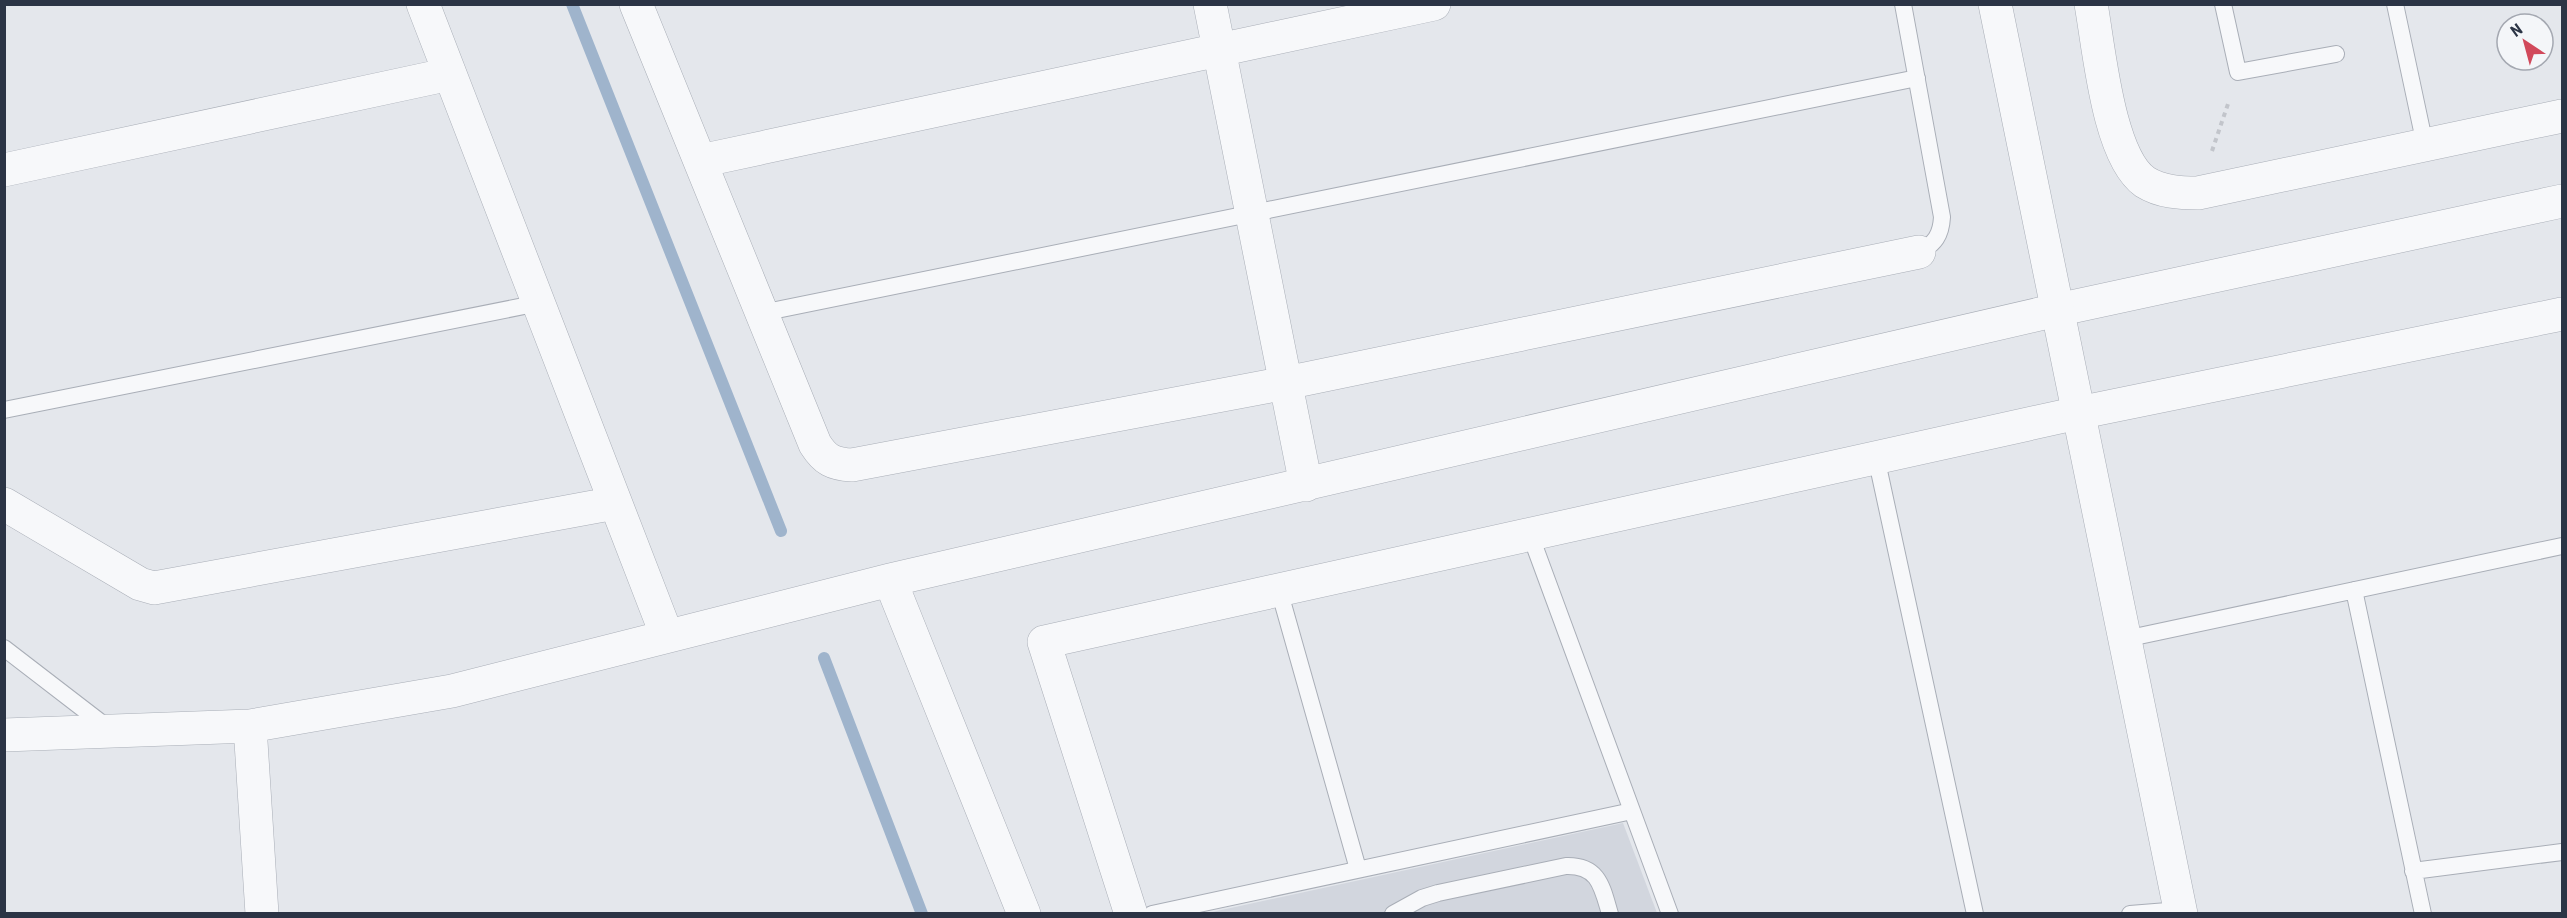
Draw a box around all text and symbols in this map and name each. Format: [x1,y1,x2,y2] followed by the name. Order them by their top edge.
[2495,12,2555,72] north arrow
[2507,20,2526,41] text: N

